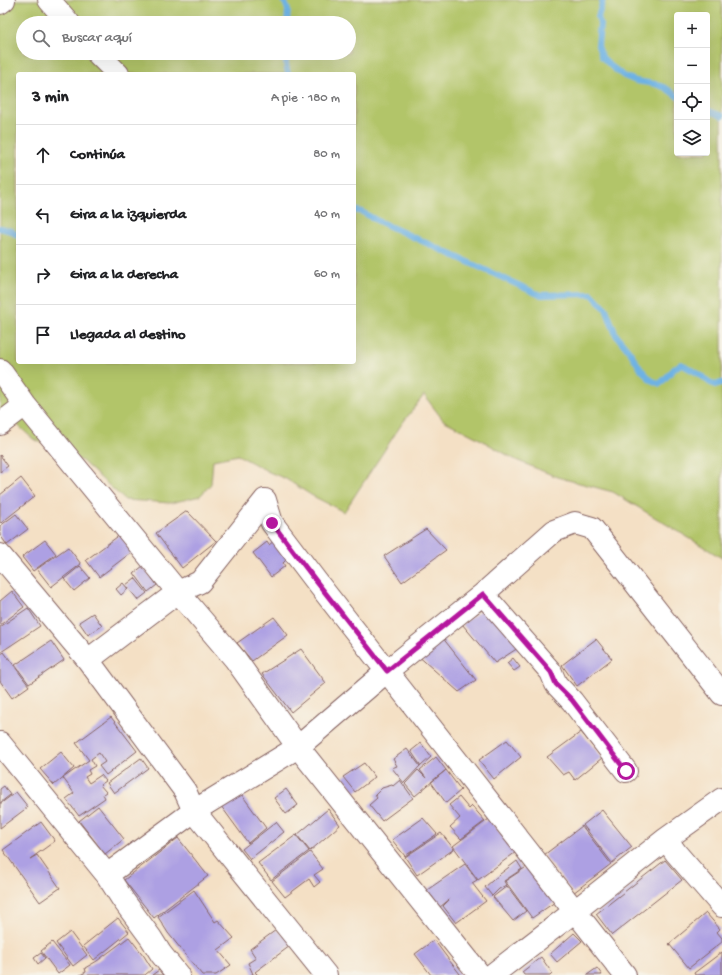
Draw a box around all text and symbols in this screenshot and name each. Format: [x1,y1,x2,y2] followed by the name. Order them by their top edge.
[674,12,710,156] map controls
[674,12,710,48] button: +
[16,16,356,60] search box
[30,27,52,49] icon: search
[62,29,132,47] text: Buscar aquí
[674,48,710,84] button: −
[674,84,710,120] button: locate
[32,88,69,108] text: 3 min
[271,91,340,106] text: A pie · 180 m
[674,120,710,156] button: layers
[32,144,54,166] icon: ahead
[70,146,125,164] text: Continúa
[313,147,340,162] text: 80 m
[32,204,54,226] icon: left
[70,206,186,224] text: Gira a la izquierda
[314,207,340,222] text: 40 m
[32,264,54,286] icon: right
[70,266,178,284] text: Gira a la derecha
[314,267,340,282] text: 60 m
[32,324,54,346] icon: arrive
[70,326,186,344] text: Llegada al destino
[263,514,281,532] route end
[617,762,635,780] route start

